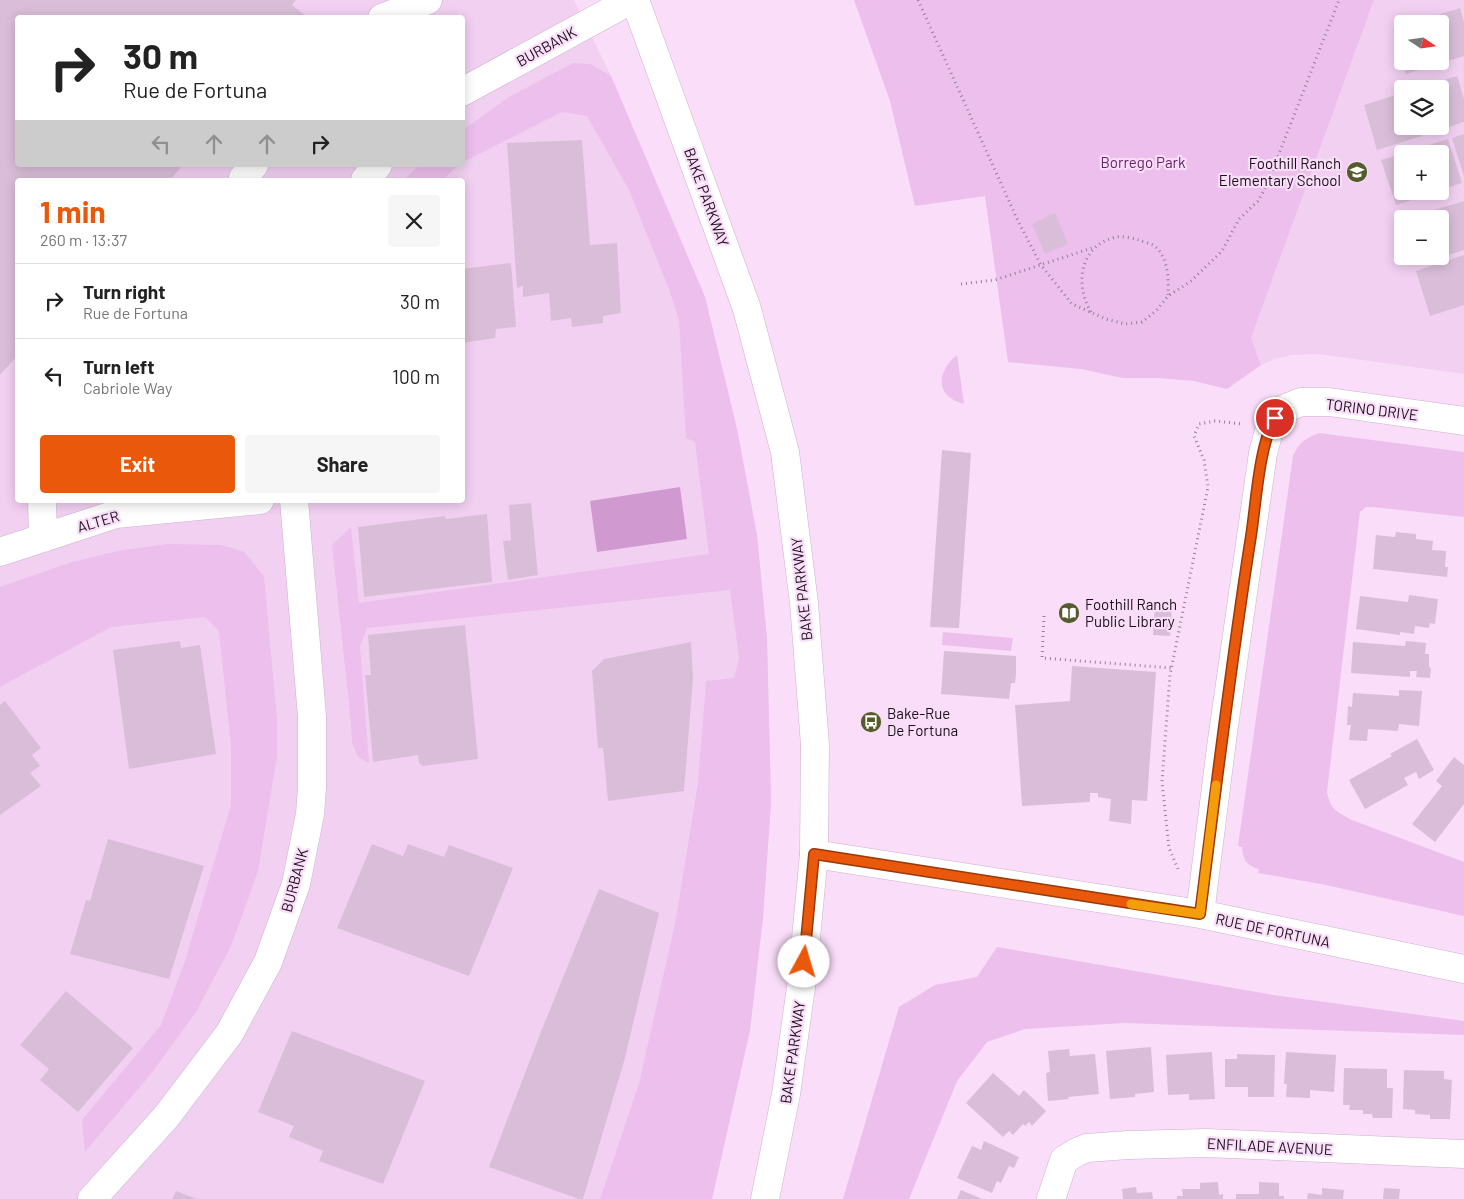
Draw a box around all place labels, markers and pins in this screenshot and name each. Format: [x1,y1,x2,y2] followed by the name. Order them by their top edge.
[1219,154,1341,189] place label: Foothill Ranch Elementary School
[1345,160,1369,184] school or university icon: Foothill Ranch Elementary School
[1254,397,1296,439] pin
[1085,595,1177,630] place label: Foothill Ranch Public Library
[1057,601,1081,625] library icon: Foothill Ranch Public Library
[887,704,958,739] place label: Bake-Rue De Fortuna
[859,710,883,734] bus stop icon: Bake-Rue De Fortuna

